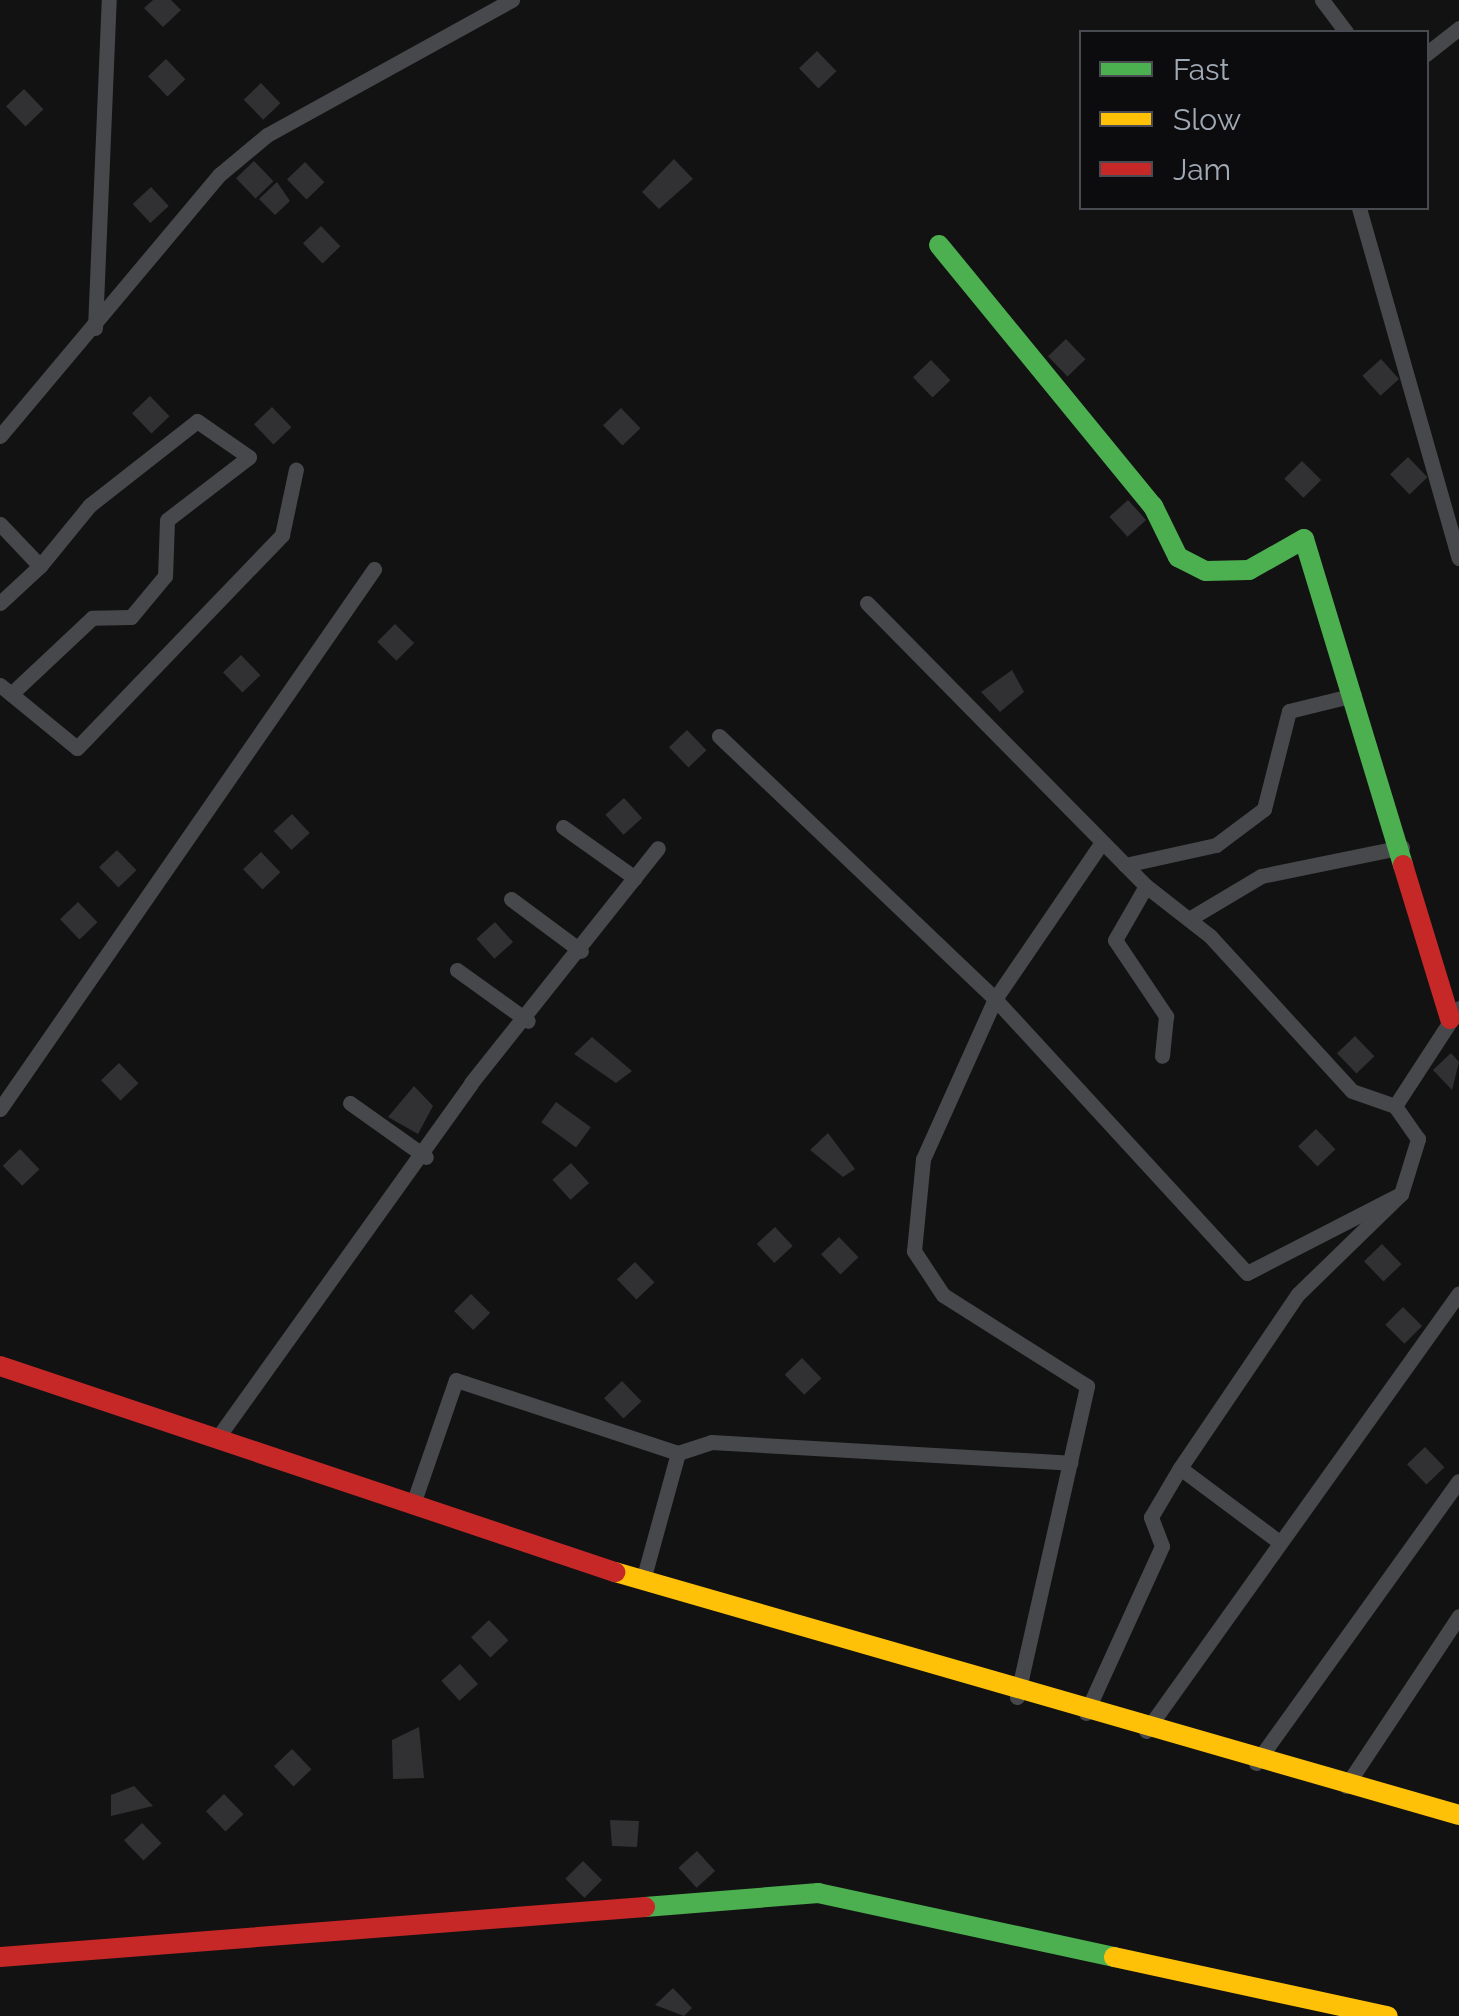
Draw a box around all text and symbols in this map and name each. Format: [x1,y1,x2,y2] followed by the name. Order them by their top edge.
[1079,30,1429,210] legend
[1173,52,1230,87] text: Fast
[1173,102,1241,137] text: Slow
[1173,152,1231,187] text: Jam

